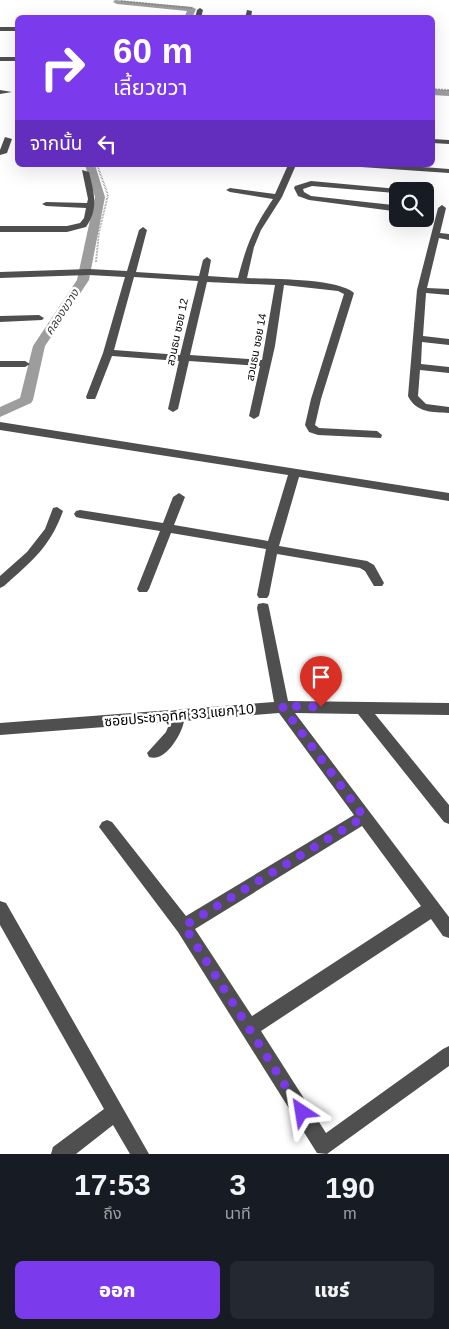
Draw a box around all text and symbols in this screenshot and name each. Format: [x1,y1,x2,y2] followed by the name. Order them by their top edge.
[113,31,193,70] text: 60 m
[30,35,95,100] icon: right
[113,75,188,100] text: เลี้ยวขวา
[93,130,121,158] icon: left
[30,133,83,154] text: จากนั้น
[389,182,434,227] map controls
[389,182,434,227] button: search
[42,286,82,337] water label: คลองขวาง
[164,297,190,367] street label: สวนธน ซอย 12
[244,312,268,382] street label: สวนธน ซอย 14
[300,656,342,707] pin
[307,663,335,691] icon: arrive
[104,700,255,731] street label: ซอยประชาอุทิศ 33 แยก 10
[275,1085,327,1137] position arrow
[74,1168,151,1201] text: 17:53
[229,1168,246,1201] text: 3
[325,1171,375,1204] text: 190
[103,1205,122,1222] text: ถึง
[225,1205,251,1222] text: นาที
[343,1205,357,1222] text: m
[15,1261,220,1319] button: ออก
[230,1261,434,1319] button: แชร์

